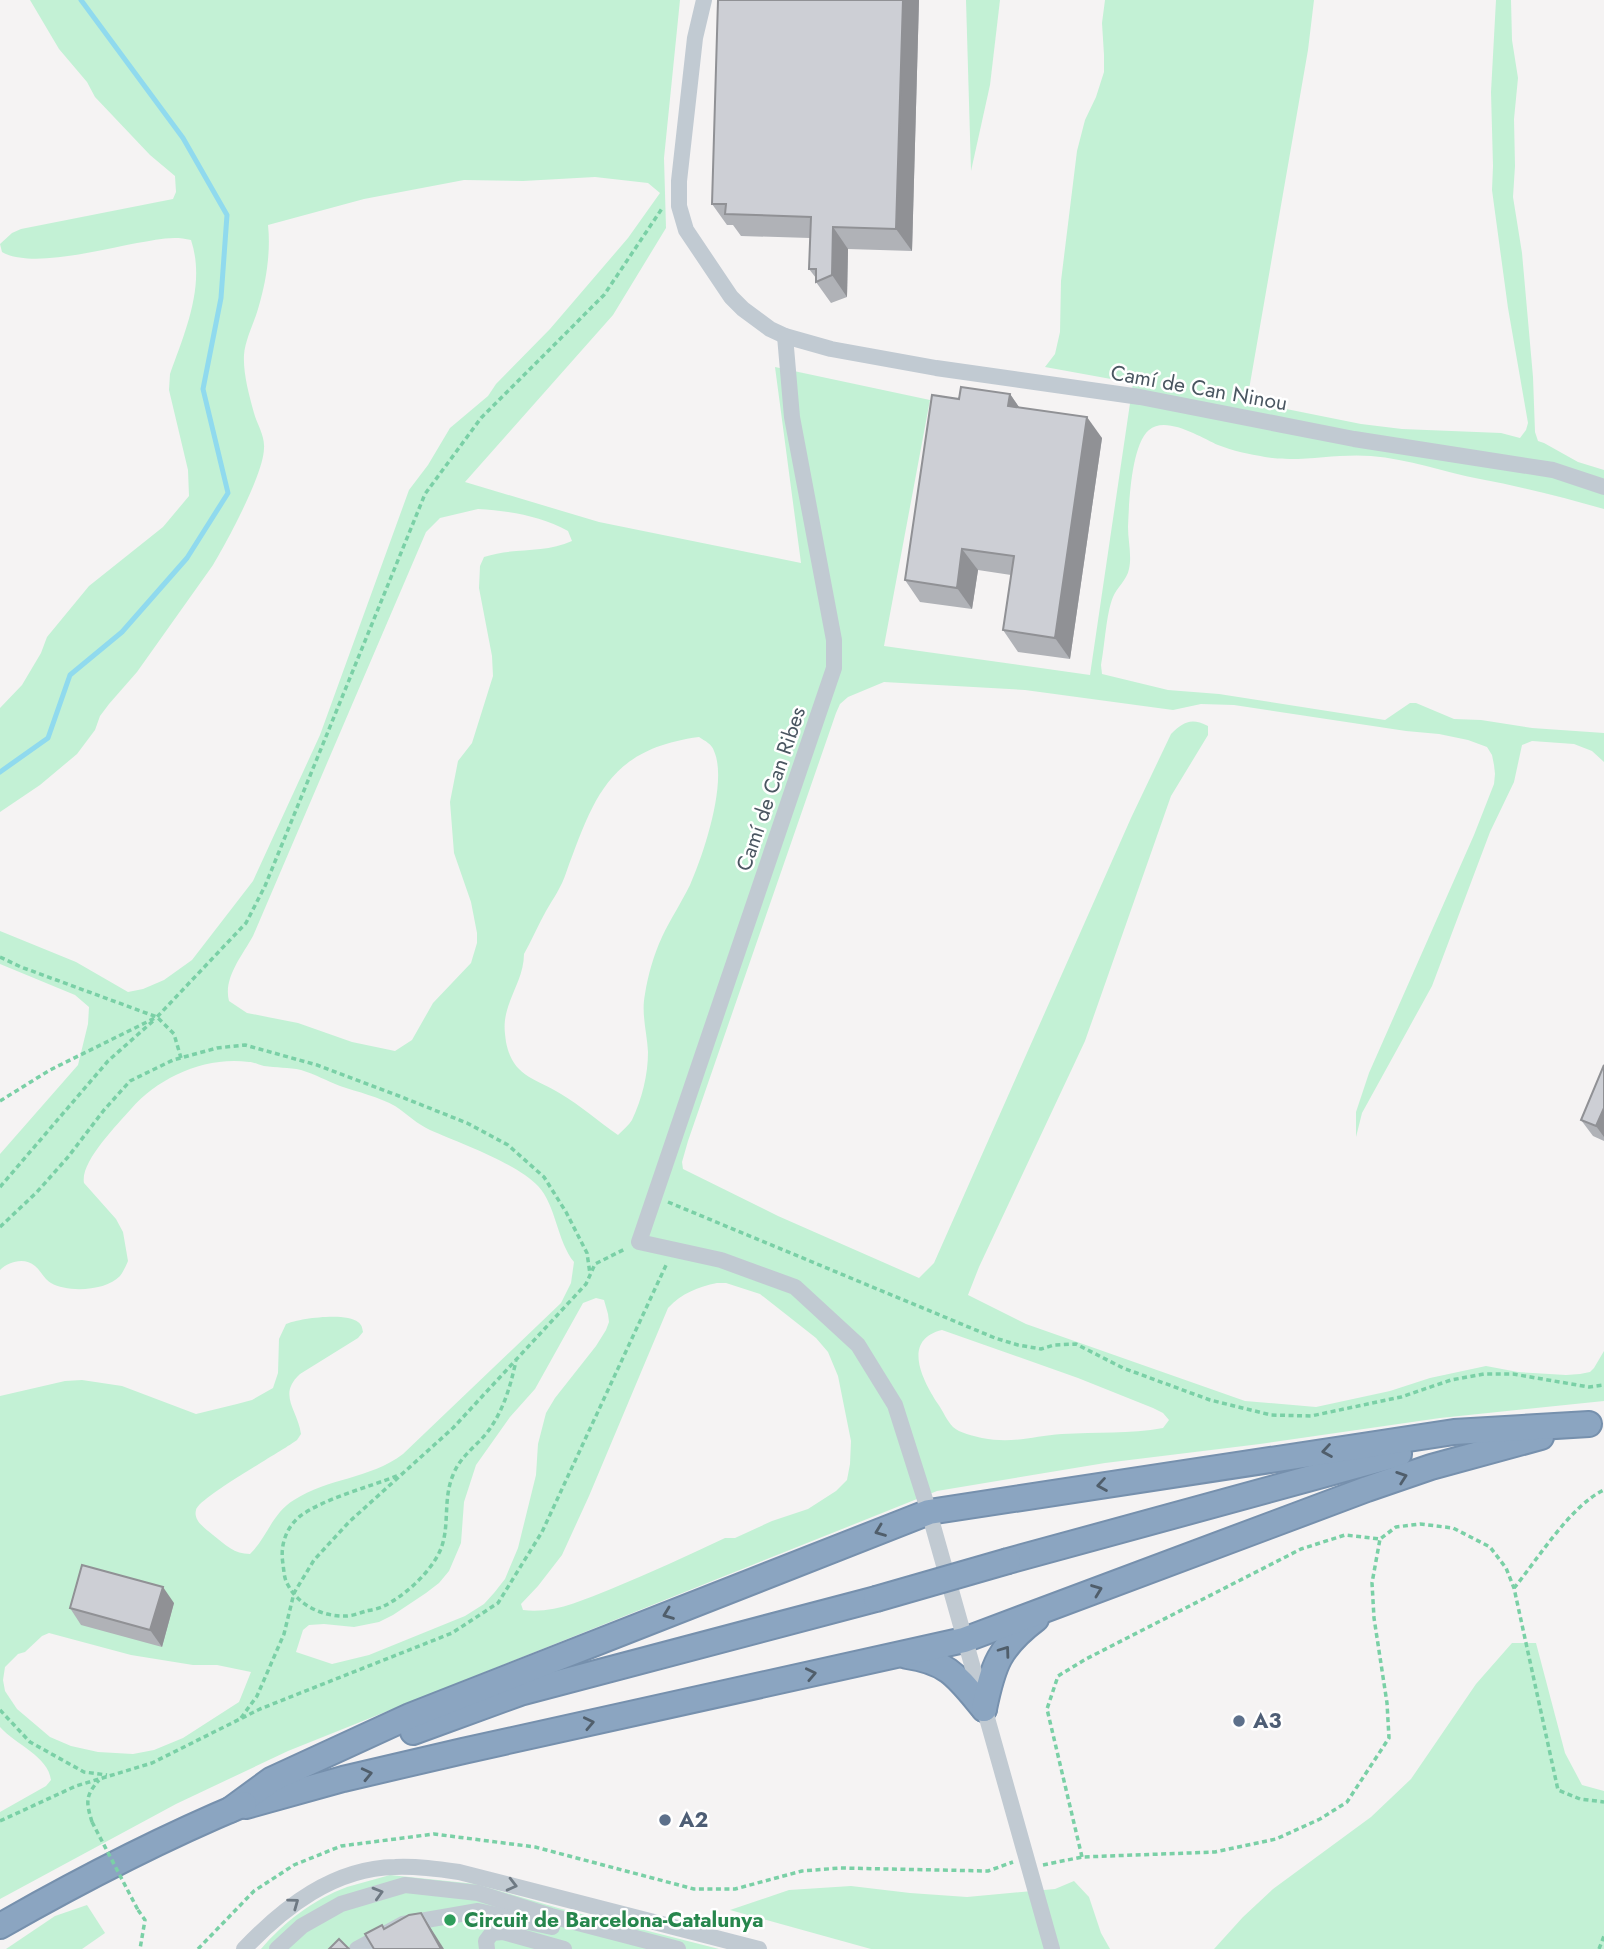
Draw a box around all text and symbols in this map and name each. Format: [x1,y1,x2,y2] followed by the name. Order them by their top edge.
[1108,358,1290,418] street label: Camí de Can Ninou
[729,703,813,875] street label: Camí de Can Ribes
[1321,1443,1332,1458] one-way arrow
[1396,1471,1408,1485] one-way arrow
[1096,1477,1108,1492] one-way arrow
[874,1522,886,1536] one-way arrow
[1091,1584,1103,1598] one-way arrow
[663,1606,675,1620] one-way arrow
[996,1646,1009,1658] one-way arrow
[805,1667,817,1682] one-way arrow
[1252,1706,1281,1736] place label: A3
[1231,1713,1247,1729] marker: A3
[583,1717,595,1731] one-way arrow
[361,1767,373,1782] one-way arrow
[678,1805,708,1835] place label: A2
[657,1812,673,1828] marker: A2
[506,1877,518,1891] one-way arrow
[372,1886,384,1901] one-way arrow
[286,1899,299,1911] one-way arrow
[464,1905,763,1935] place label: Circuit de Barcelona-Catalunya
[442,1912,458,1928] marker: Circuit de Barcelona-Catalunya

